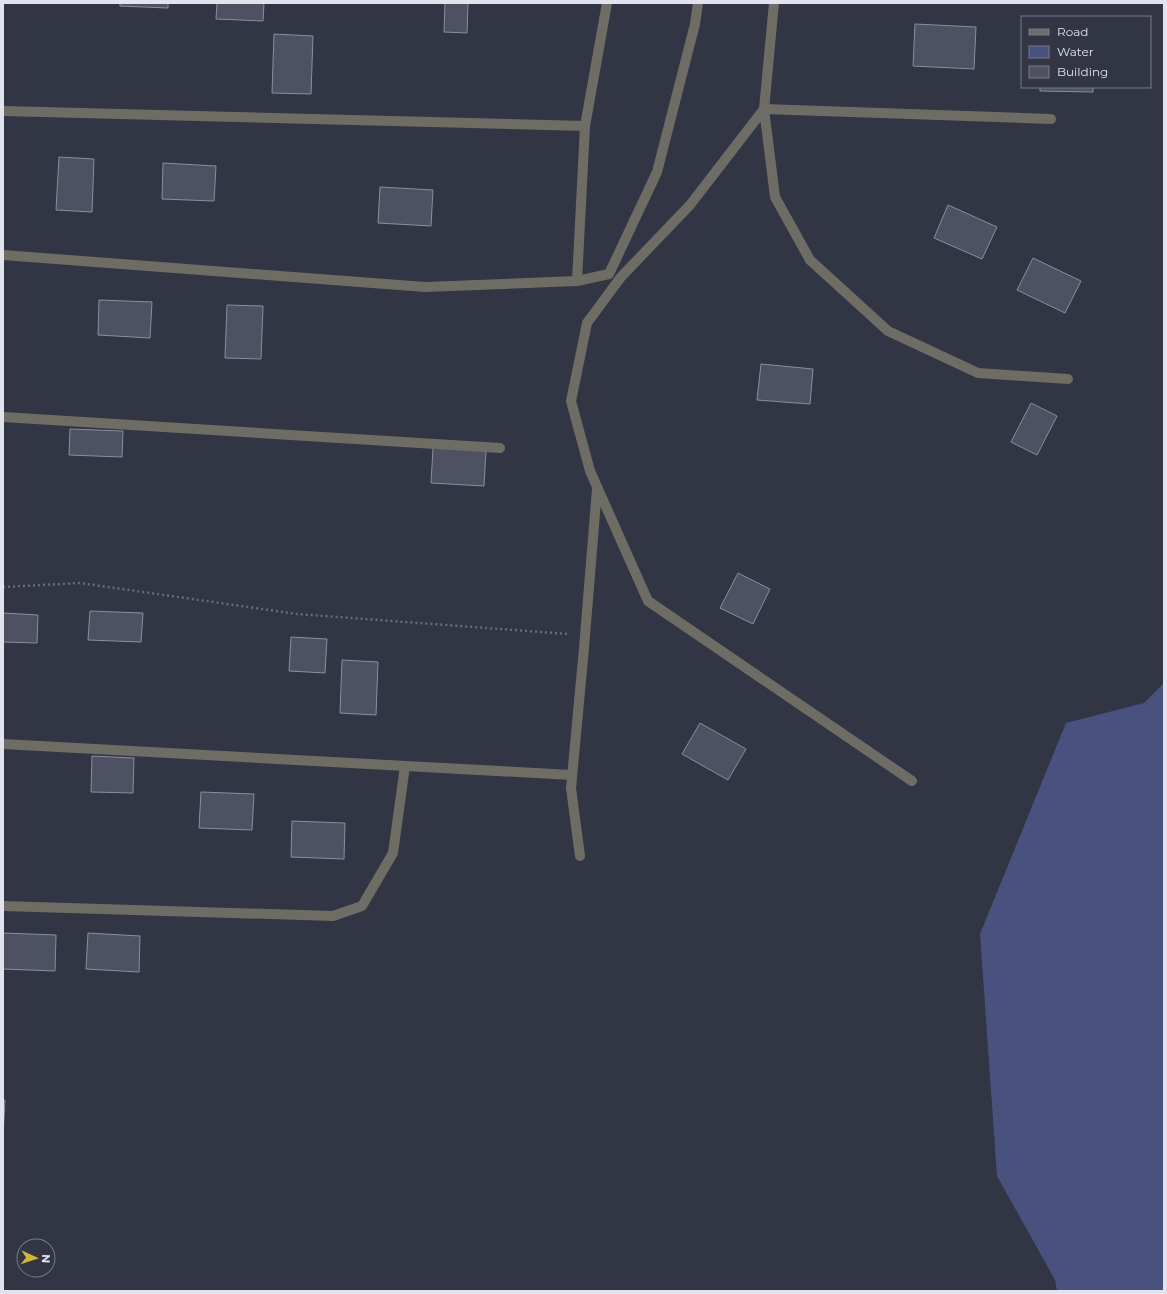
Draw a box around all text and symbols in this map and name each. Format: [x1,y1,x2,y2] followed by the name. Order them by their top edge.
[1021,16,1151,88] legend
[1057,24,1088,39] text: Road
[1057,44,1094,59] text: Water
[1057,64,1108,79] text: Building
[16,1238,56,1278] north arrow
[39,1254,53,1263] text: N

